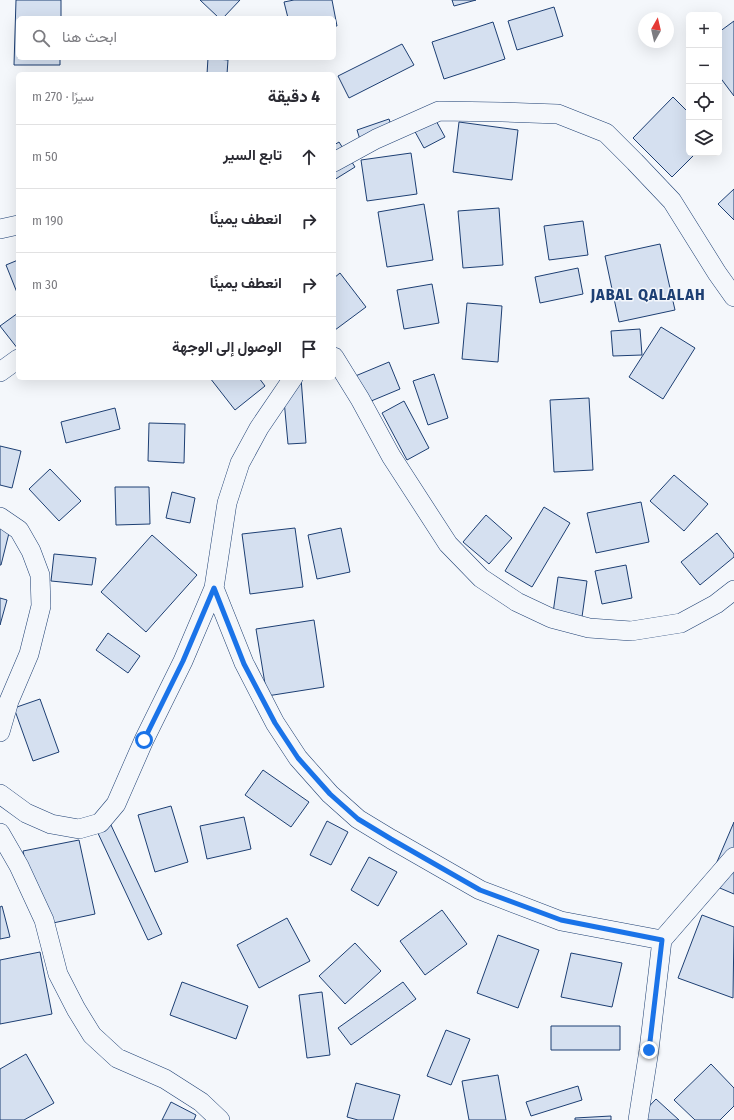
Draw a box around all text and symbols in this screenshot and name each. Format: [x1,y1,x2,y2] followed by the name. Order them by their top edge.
[638,12,674,48] north arrow
[686,12,722,156] map controls
[686,12,722,48] button: +
[16,16,336,60] search box
[30,27,52,49] icon: search
[62,28,117,46] text: ابحث هنا
[686,48,722,84] button: −
[686,84,722,120] button: locate
[268,86,320,107] text: 4 دقيقة
[32,89,94,104] text: سيرًا · 270 m
[686,120,722,156] button: layers
[223,146,282,164] text: تابع السير
[298,146,320,168] icon: ahead
[32,149,58,164] text: 50 m
[210,210,282,228] text: انعطف يمينًا
[298,210,320,232] icon: right
[32,213,63,228] text: 190 m
[210,274,282,292] text: انعطف يمينًا
[298,274,320,296] icon: right
[32,277,58,292] text: 30 m
[589,285,706,304] district label: JABAL QALALAH
[172,338,282,356] text: الوصول إلى الوجهة
[298,338,320,360] icon: arrive
[135,731,153,749] route start
[640,1041,658,1059] route end

